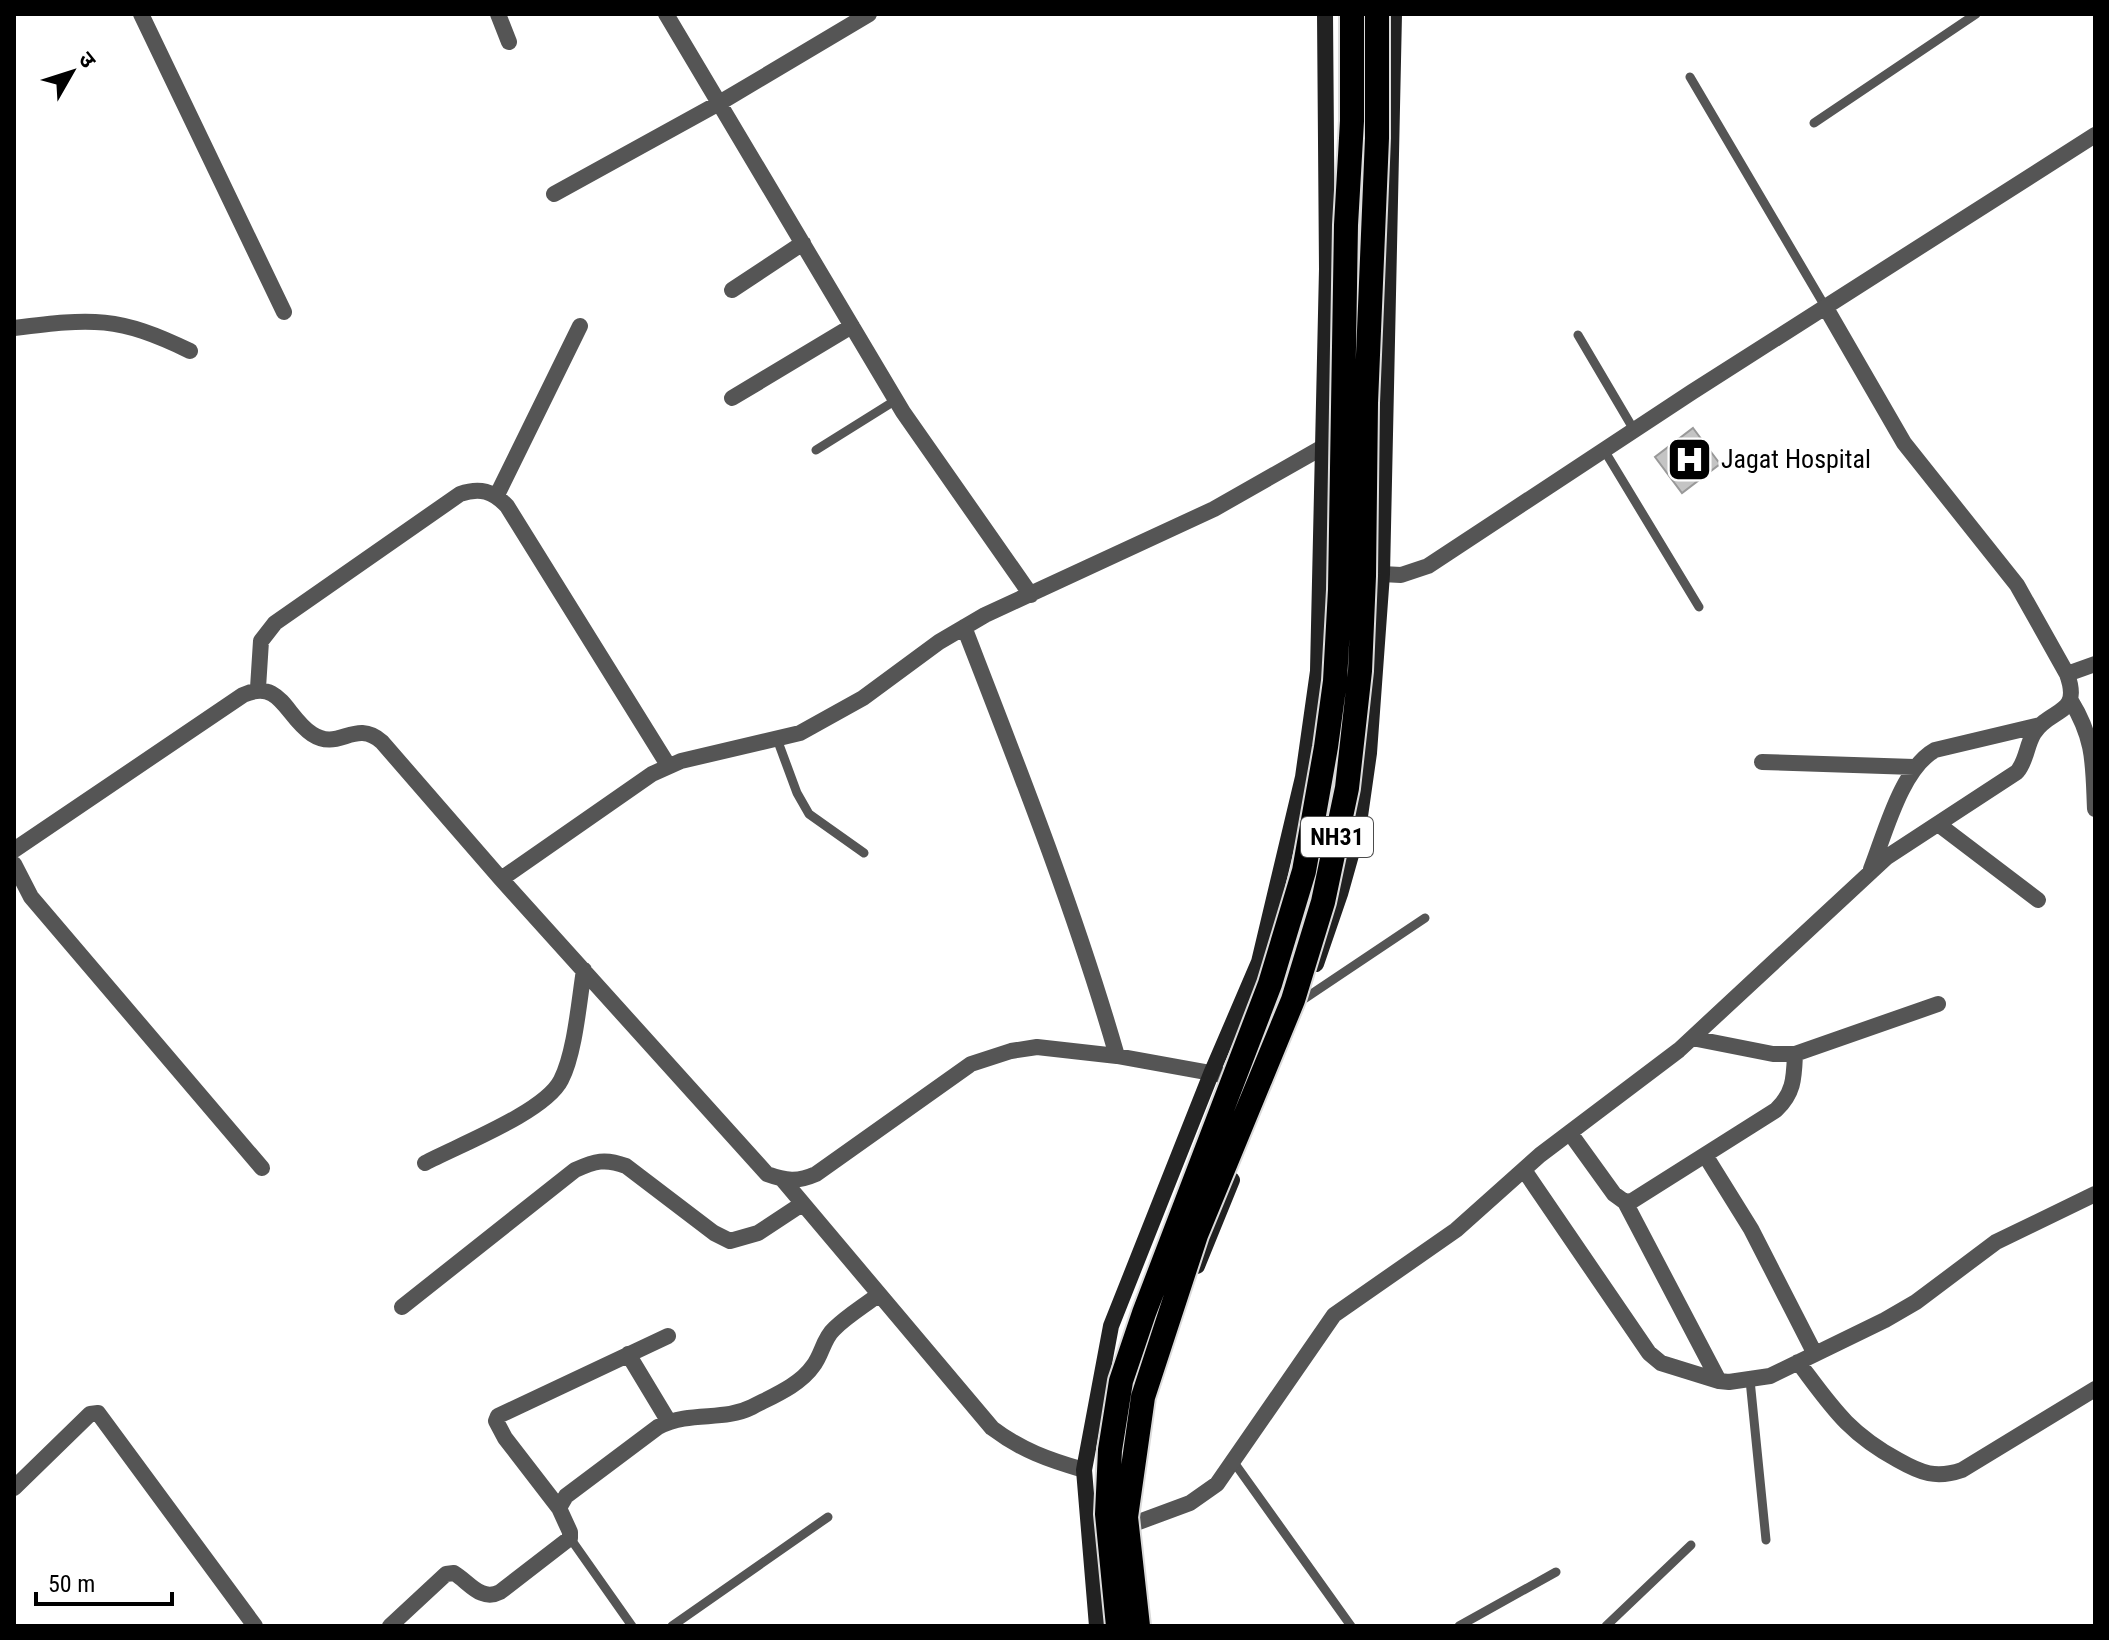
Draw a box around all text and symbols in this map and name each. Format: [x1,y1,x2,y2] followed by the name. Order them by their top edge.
[32,32,112,112] north arrow
[73,47,102,73] text: उ
[1666,435,1714,483] hospital icon: Jagat Hospital
[1721,444,1871,474] place label: Jagat Hospital
[1301,817,1373,857] road number: NH31
[36,1556,172,1606] scale bar
[48,1570,95,1598] text: 50 m

